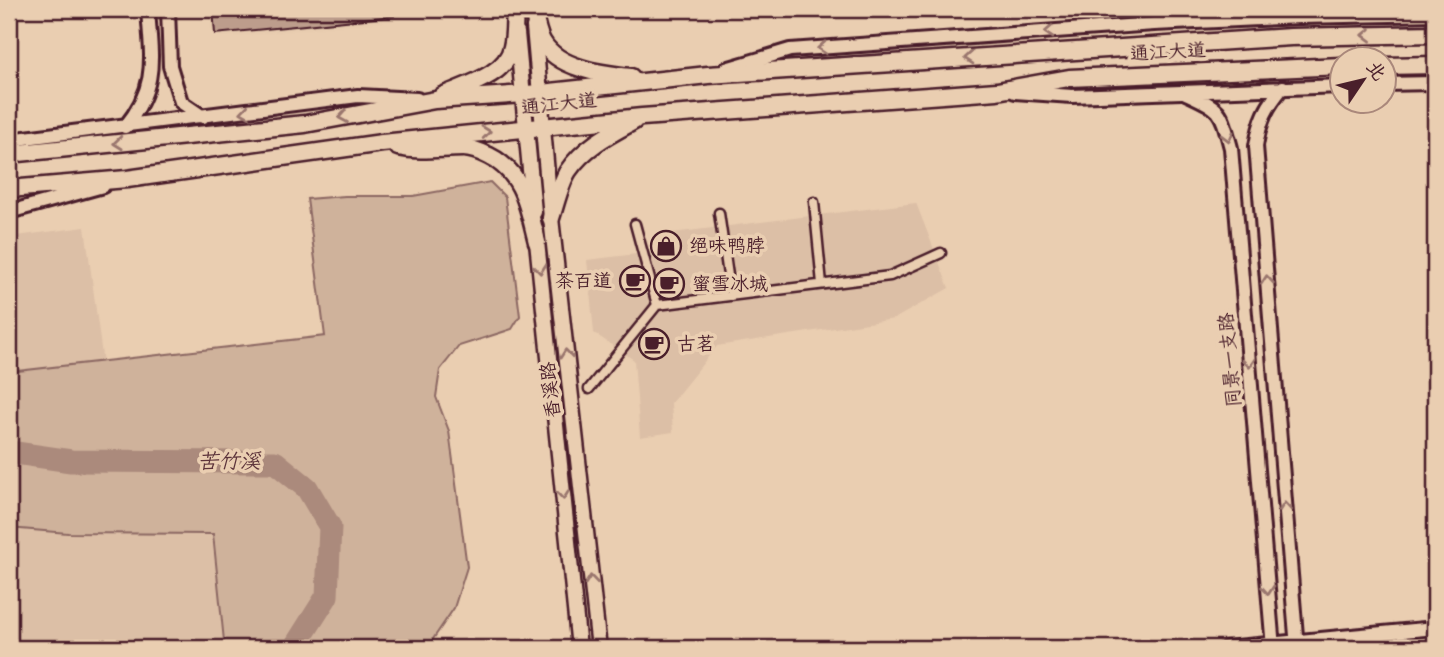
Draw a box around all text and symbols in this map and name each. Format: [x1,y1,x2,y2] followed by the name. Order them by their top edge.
[1043,24,1054,39] one-way arrow
[1361,28,1372,43] one-way arrow
[1129,39,1207,65] street label: 通江大道
[816,40,827,55] one-way arrow
[1328,46,1398,116] north arrow
[963,50,974,65] one-way arrow
[1361,57,1391,85] text: 北
[520,89,598,119] street label: 通江大道
[239,104,251,119] one-way arrow
[337,109,349,124] one-way arrow
[481,125,492,140] one-way arrow
[1220,131,1235,143] one-way arrow
[112,135,123,150] one-way arrow
[649,229,683,263] shop icon: 绝味鸭脖
[689,235,765,258] place label: 绝味鸭脖
[532,264,547,275] one-way arrow
[618,264,652,298] cafe icon: 茶百道
[652,267,686,301] cafe icon: 蜜雪冰城
[555,270,612,293] place label: 茶百道
[692,273,768,296] place label: 蜜雪冰城
[1260,274,1275,285] one-way arrow
[1214,312,1246,408] street label: 同景一支路
[637,327,671,361] cafe icon: 古茗
[677,333,715,356] place label: 古茗
[559,348,574,360] one-way arrow
[1241,358,1256,369] one-way arrow
[537,360,565,420] street label: 香溪路
[198,449,261,474] water label: 苦竹溪
[556,489,571,501] one-way arrow
[1278,501,1293,512] one-way arrow
[584,575,599,586] one-way arrow
[1260,585,1275,596] one-way arrow

